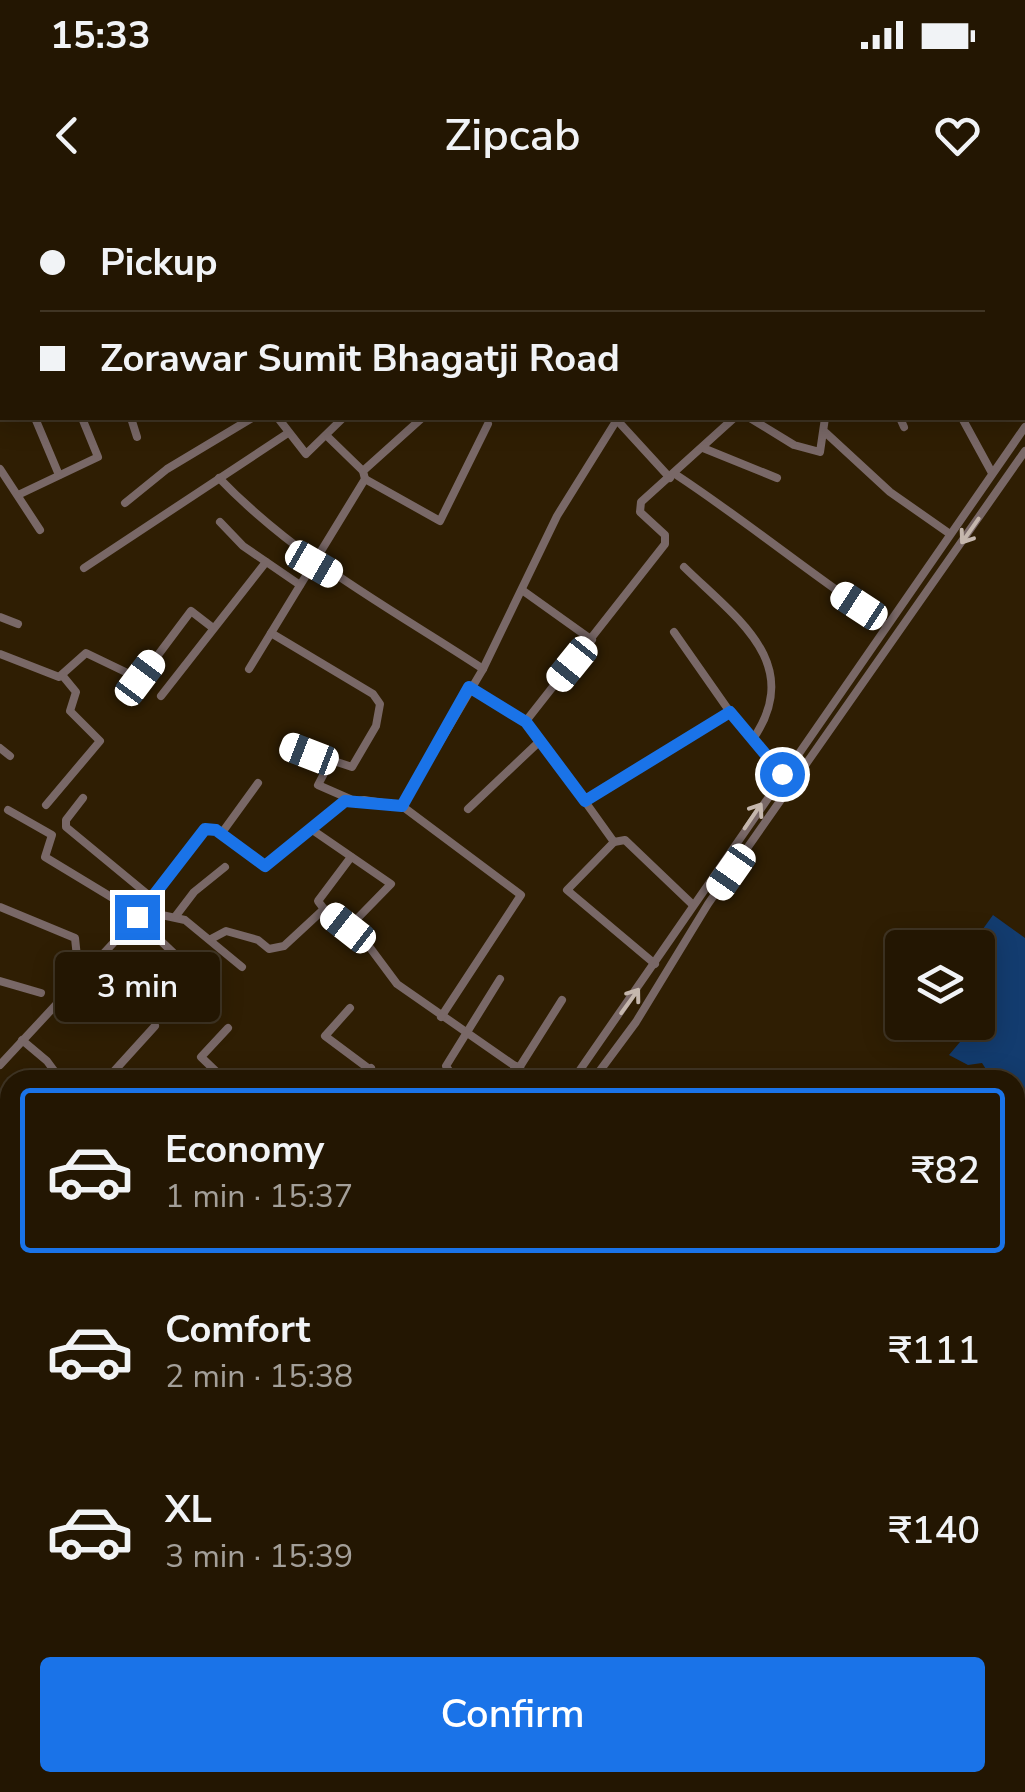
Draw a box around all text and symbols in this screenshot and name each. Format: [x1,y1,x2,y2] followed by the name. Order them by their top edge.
[50,10,151,61] text: 15:33
[445,105,580,166] text: Zipcab
[40,108,95,163] icon: back
[930,108,985,163] icon: heart
[100,237,218,288] text: Pickup
[100,333,620,384] text: Zorawar Sumit Bhagatji Road
[960,517,981,544] one-way arrow
[281,536,347,592] car
[826,577,892,635] car
[541,631,603,697] car
[110,645,170,711] car
[276,729,342,779] car
[760,752,805,797] route start
[742,803,763,830] one-way arrow
[702,839,760,905] car
[115,895,160,940] route end
[315,898,381,958] car
[885,930,995,1040] map controls
[885,930,995,1040] button: layers
[54,952,220,1022] callout: 3 min
[97,965,178,1008] text: 3 min
[619,988,640,1015] one-way arrow
[165,1124,324,1175] text: Economy
[45,1126,135,1216] icon: car
[912,1145,980,1196] text: ₹82
[165,1175,353,1218] text: 1 min · 15:37
[165,1304,310,1355] text: Comfort
[45,1306,135,1396] icon: car
[889,1325,980,1376] text: ₹111
[165,1355,353,1398] text: 2 min · 15:38
[165,1484,212,1535] text: XL
[45,1486,135,1576] icon: car
[889,1505,980,1556] text: ₹140
[165,1535,353,1578] text: 3 min · 15:39
[40,1657,985,1772] button: Confirm

